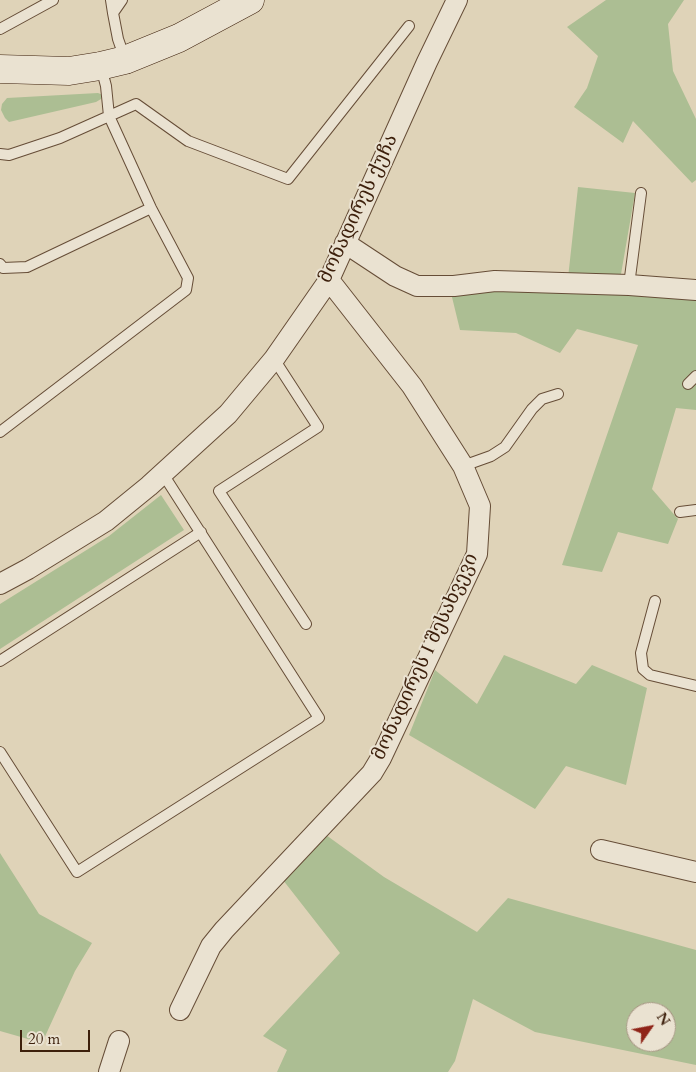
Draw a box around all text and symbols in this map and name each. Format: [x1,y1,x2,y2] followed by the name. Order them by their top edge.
[315,131,403,287] street label: მონადირეს ქუჩა
[368,550,484,764] street label: მონადირეს I შესახვევი
[626,1002,676,1052] north arrow
[652,1009,674,1029] text: N
[22,1020,92,1052] scale bar
[28,1029,60,1049] text: 20 m

